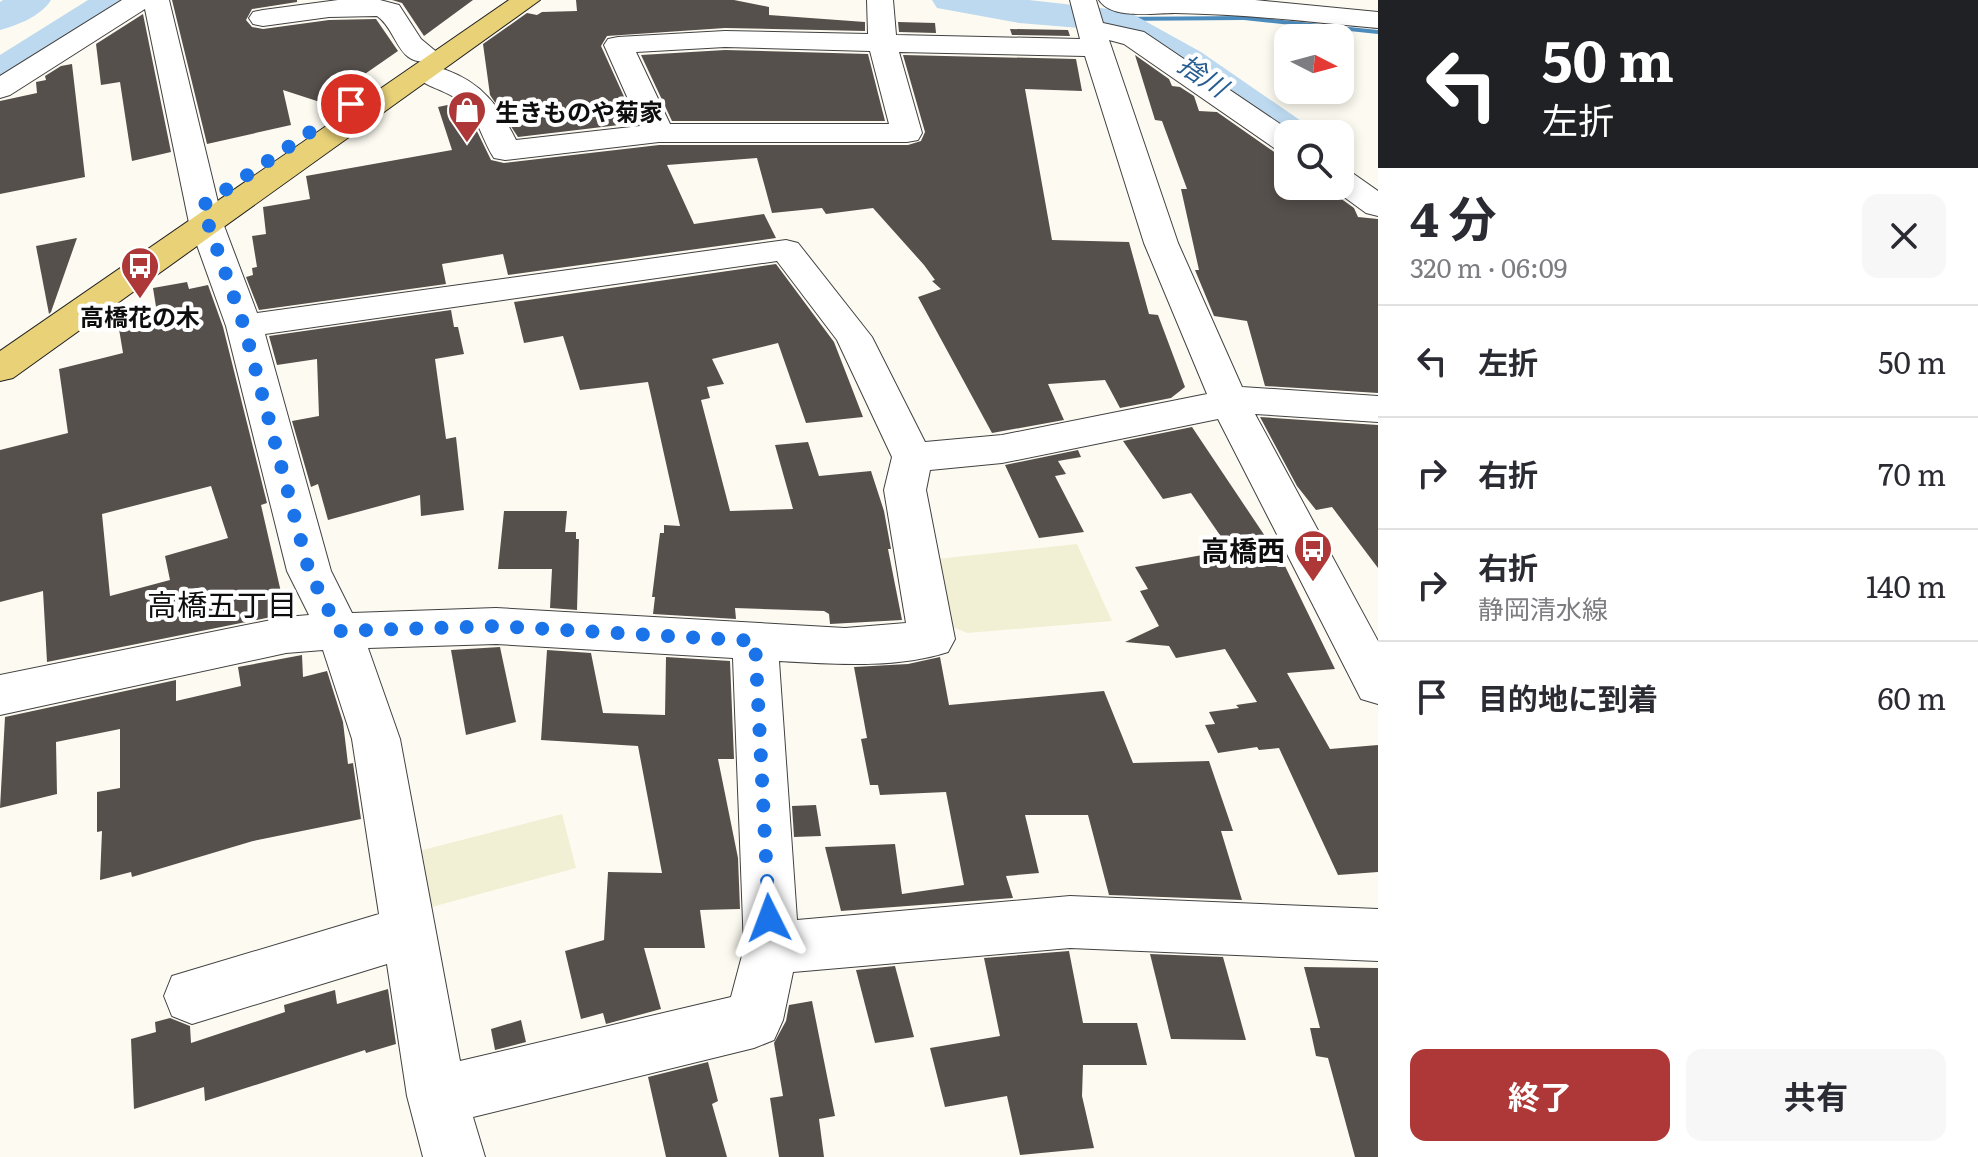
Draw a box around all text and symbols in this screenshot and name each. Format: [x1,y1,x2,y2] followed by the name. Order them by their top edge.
[1542,16,1674,99] text: 50 m
[1274,24,1354,104] north arrow
[1274,24,1354,200] map controls
[1410,32,1514,136] icon: left
[1172,43,1239,106] water label: 捨川
[317,70,385,138] pin
[329,82,373,126] icon: arrive
[446,89,488,144] shop icon: 生きものや菊家
[1542,92,1614,145] text: 左折
[495,93,663,128] place label: 生きものや菊家
[1274,120,1354,200] button: search
[1410,181,1497,252] text: 4 分
[1862,194,1946,278] button: close
[119,245,161,300] bus stop icon: 高橋花の木
[1410,247,1567,286] text: 320 m · 06:09
[80,298,200,333] place label: 高橋花の木
[1410,339,1454,383] icon: left
[1478,339,1538,383] text: 左折
[1878,339,1946,383] text: 50 m
[1410,451,1454,495] icon: right
[1478,451,1538,495] text: 右折
[1878,451,1946,495] text: 70 m
[1201,528,1285,570] place label: 高橋西
[1292,528,1334,583] bus stop icon: 高橋西
[1478,544,1538,588] text: 右折
[1410,563,1454,607] icon: right
[1866,563,1946,607] text: 140 m
[147,581,297,625] district label: 高橋五丁目
[1478,588,1608,627] text: 静岡清水線
[1410,675,1454,719] icon: arrive
[1478,675,1658,719] text: 目的地に到着
[1877,675,1946,719] text: 60 m
[727,876,811,960] position arrow
[1410,1049,1670,1141] button: 終了
[1686,1049,1946,1141] button: 共有

